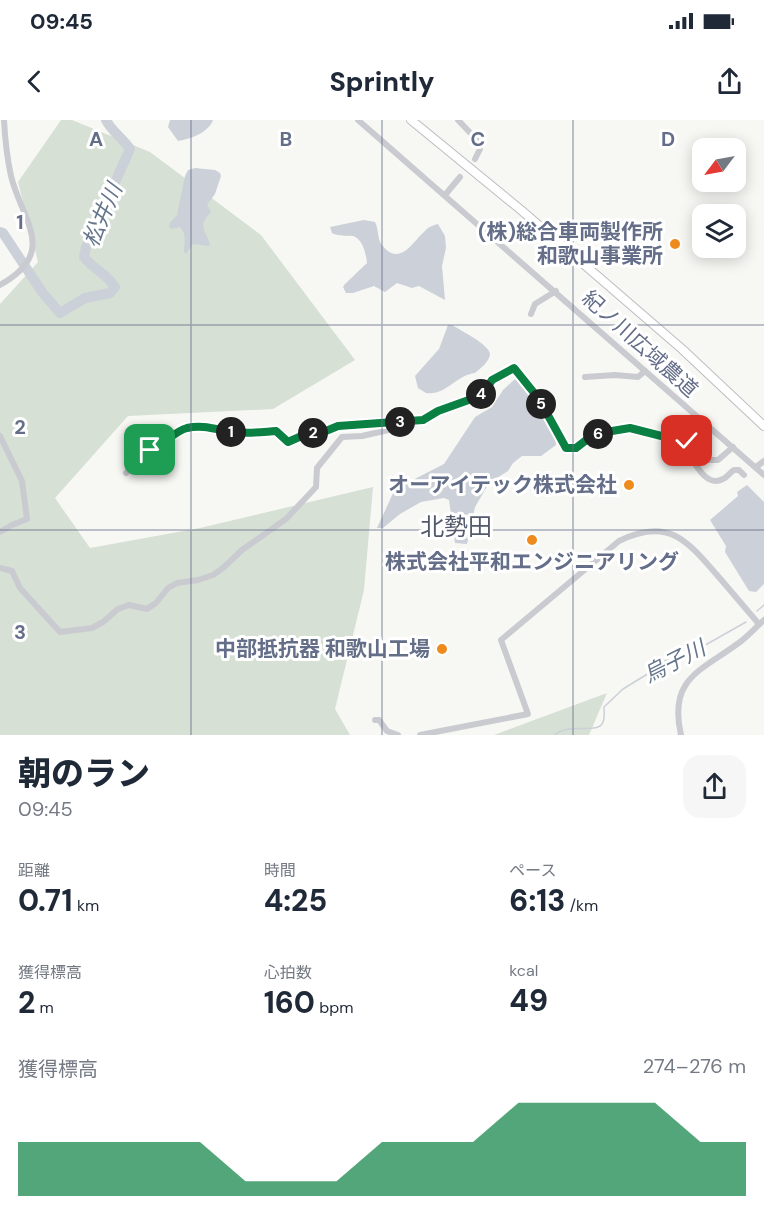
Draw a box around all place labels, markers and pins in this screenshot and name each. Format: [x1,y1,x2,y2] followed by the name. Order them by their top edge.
[478,218,663,270] place label: (株)総合車両製作所 和歌山事業所
[668,237,682,251] marker: (株)総合車両製作所 和歌山事業所
[466,379,496,409] pin: 4
[526,389,556,419] pin: 5
[385,407,415,437] pin: 3
[661,415,712,466] pin
[216,417,246,447] pin: 1
[298,418,328,448] pin: 2
[583,419,613,449] pin: 6
[124,424,175,475] pin
[388,471,617,499] place label: オーアイテック株式会社
[622,478,636,492] marker: オーアイテック株式会社
[525,533,539,547] marker: 株式会社平和エンジニアリング
[385,548,679,576] place label: 株式会社平和エンジニアリング
[215,635,430,663] place label: 中部抵抗器 和歌山工場
[435,642,449,656] marker: 中部抵抗器 和歌山工場

